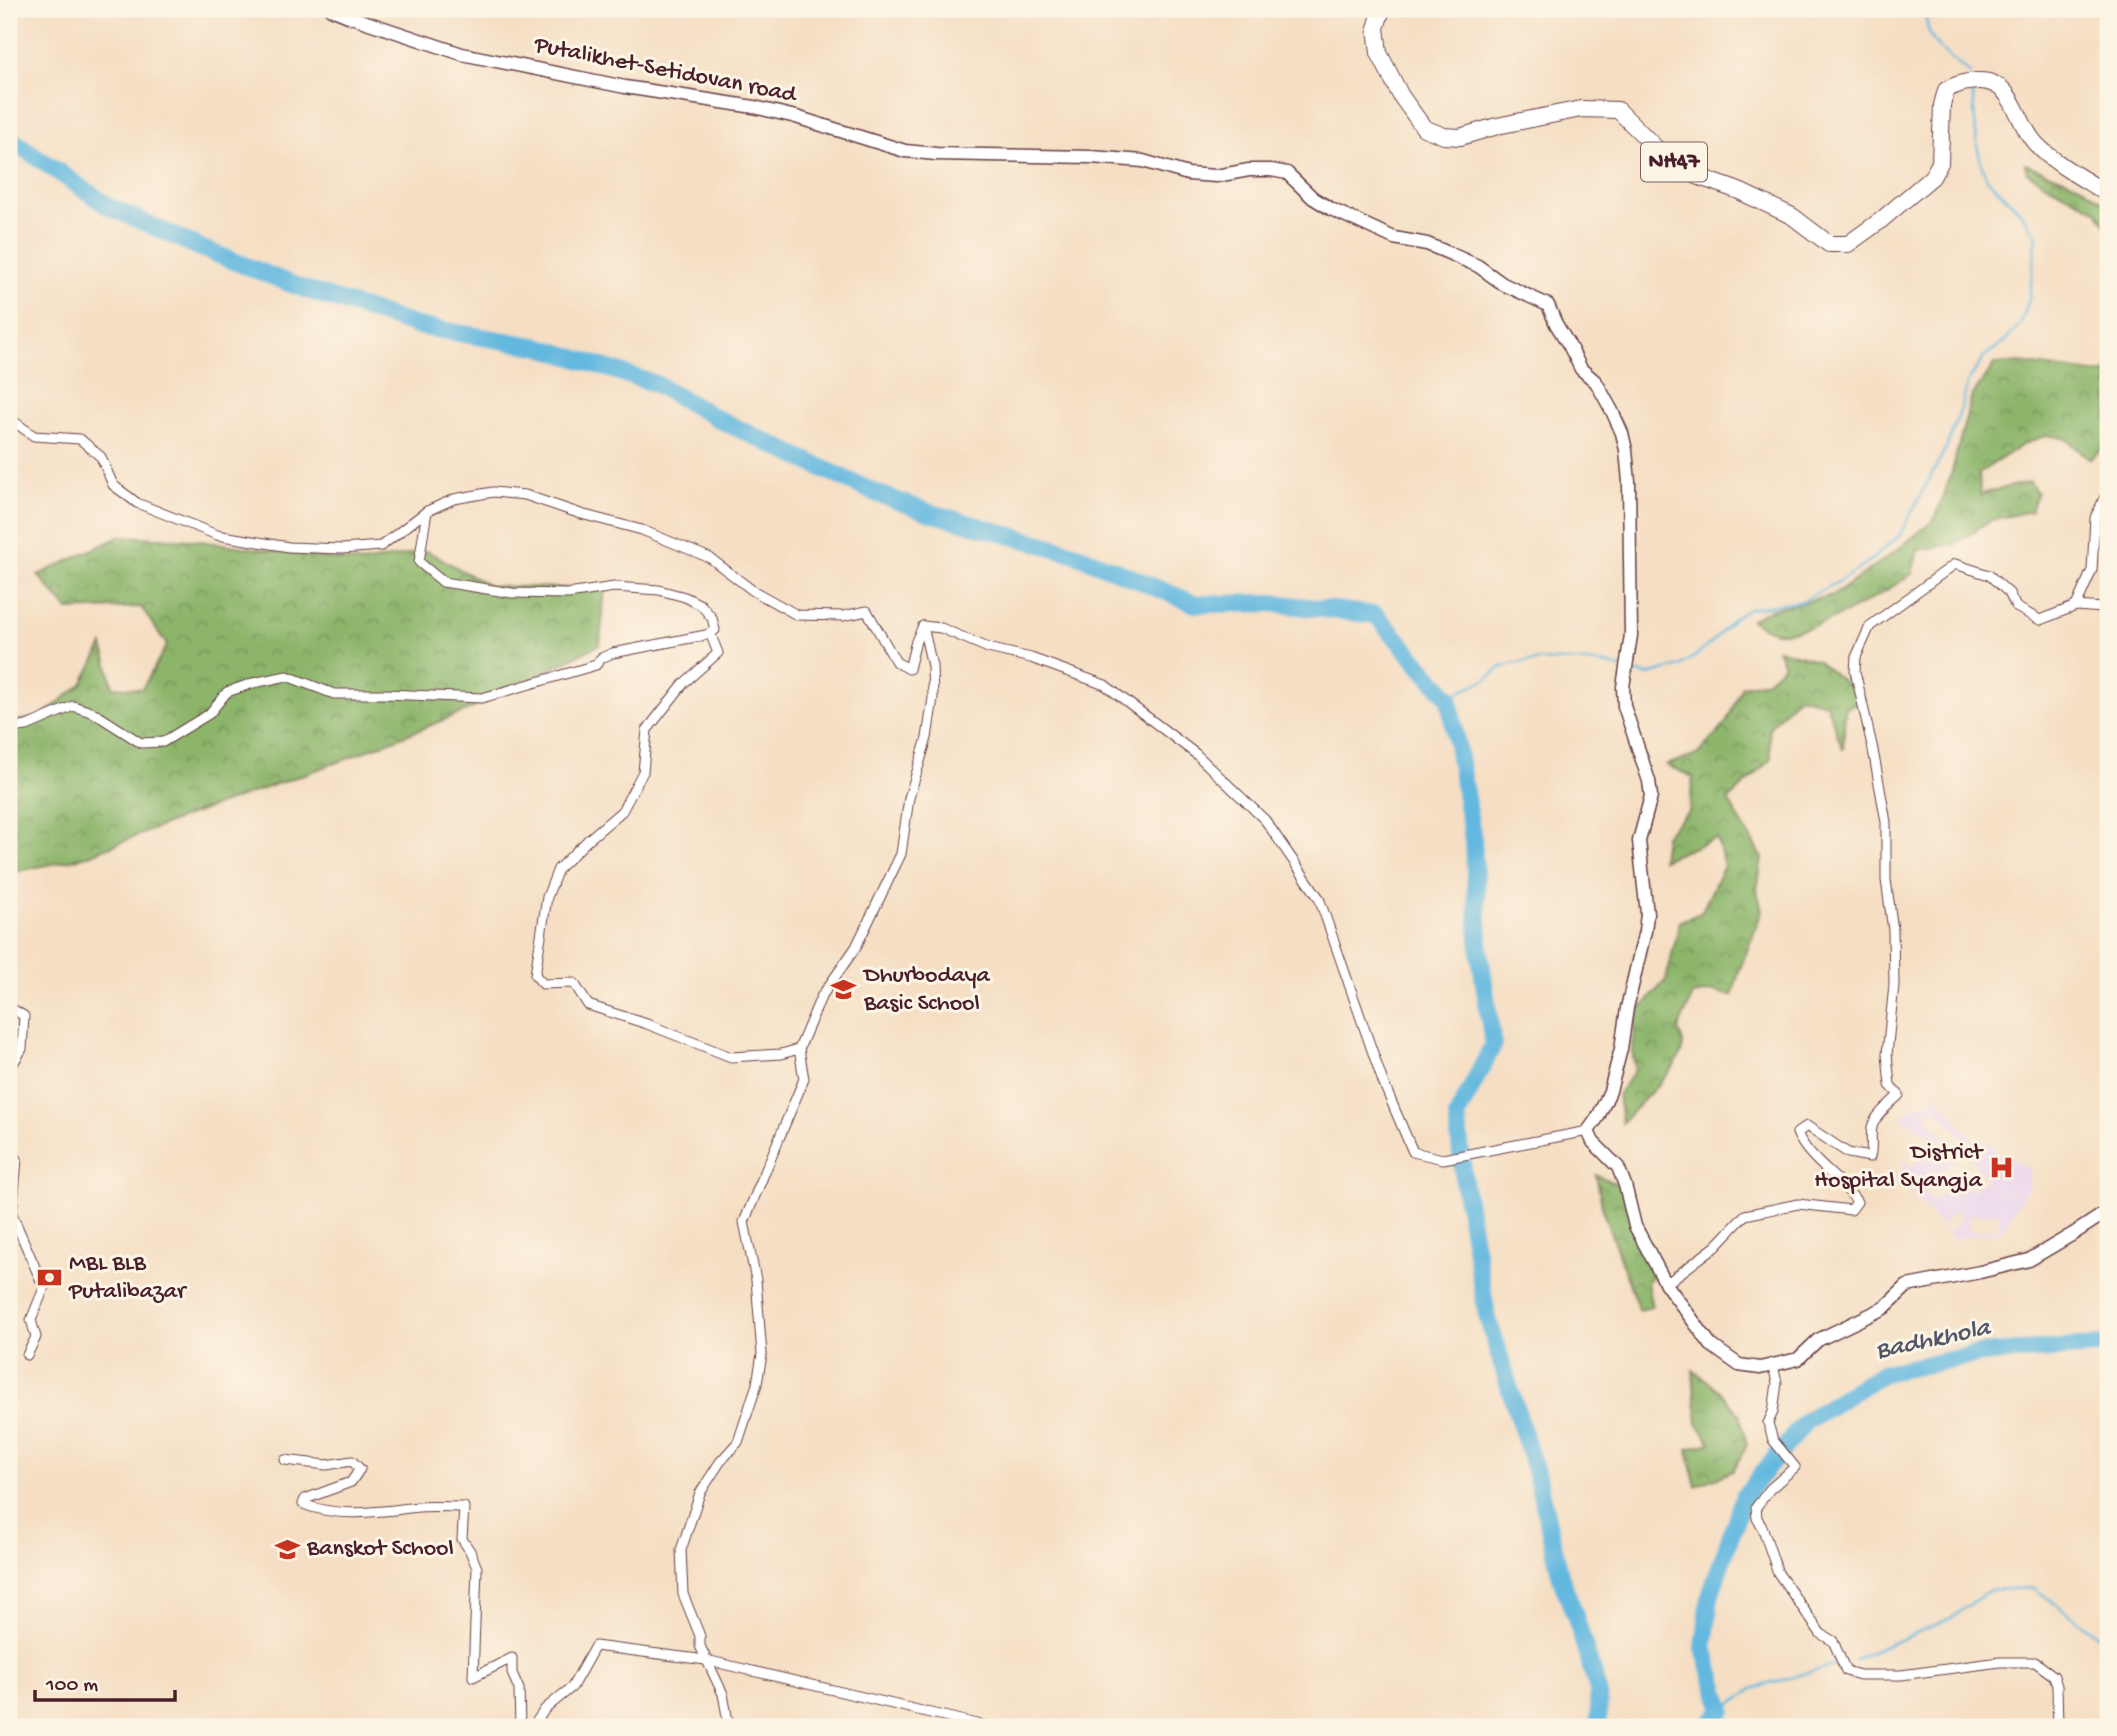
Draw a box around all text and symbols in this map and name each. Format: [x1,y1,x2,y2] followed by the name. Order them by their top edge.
[531,31,800,111] street label: Putalikhet-Setidovan road
[1641,142,1707,182] road number: NH47
[862,962,991,1019] place label: Dhurbodaya Basic School
[830,976,858,1004] school or university icon: Dhurbodaya Basic School
[1814,1139,1984,1196] place label: District Hospital Syangja
[1988,1153,2016,1181] hospital icon: District Hospital Syangja
[68,1250,188,1307] place label: MBL BLB Putalibazar
[35,1264,63,1292] bank icon: MBL BLB Putalibazar
[1873,1313,1995,1368] water label: Badhkhola
[273,1535,301,1563] school or university icon: Banskot School
[306,1535,454,1564] place label: Banskot School
[35,1659,175,1703] scale bar
[45,1674,98,1699] text: 100 m

